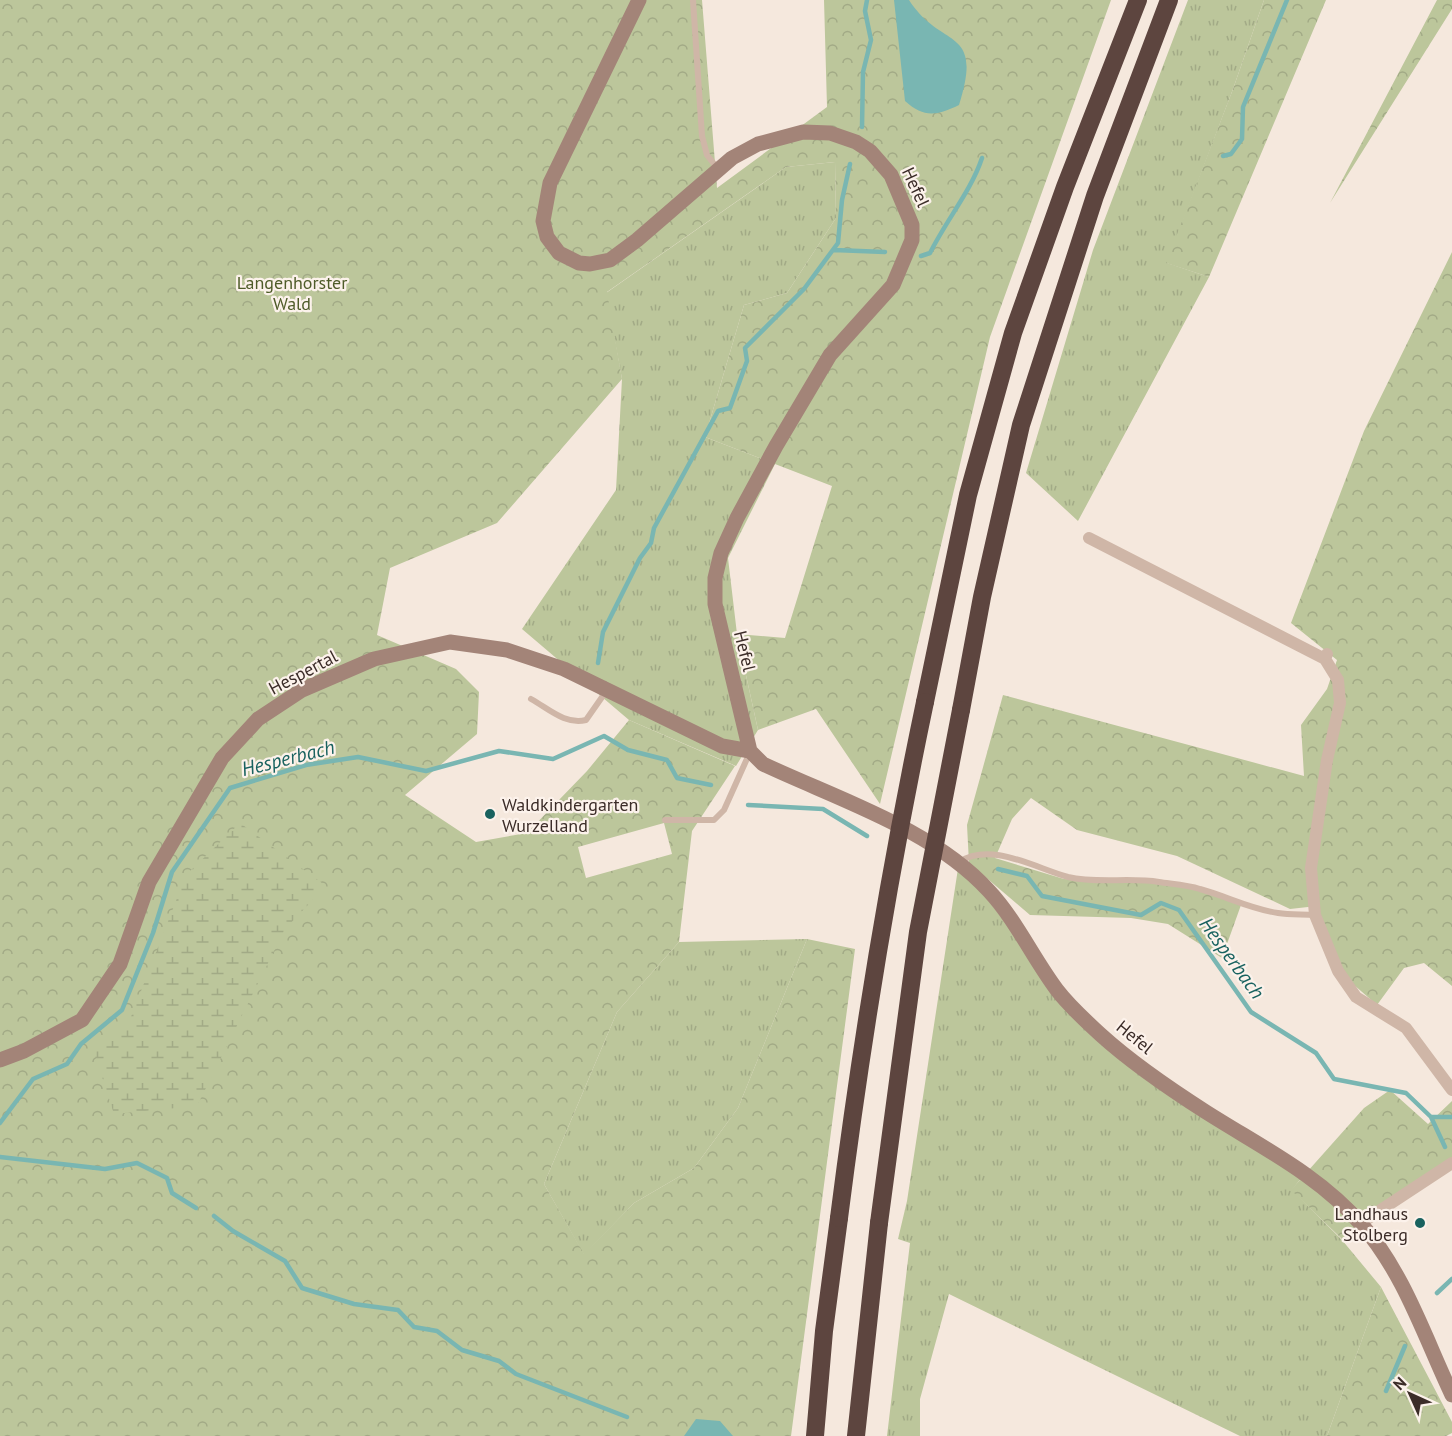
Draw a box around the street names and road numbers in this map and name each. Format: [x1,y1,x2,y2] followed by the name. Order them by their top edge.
[897,163,935,211] street label: Hefel
[729,628,761,674] street label: Hefel
[265,644,342,700] street label: Hespertal
[1112,1015,1159,1059] street label: Hefel

